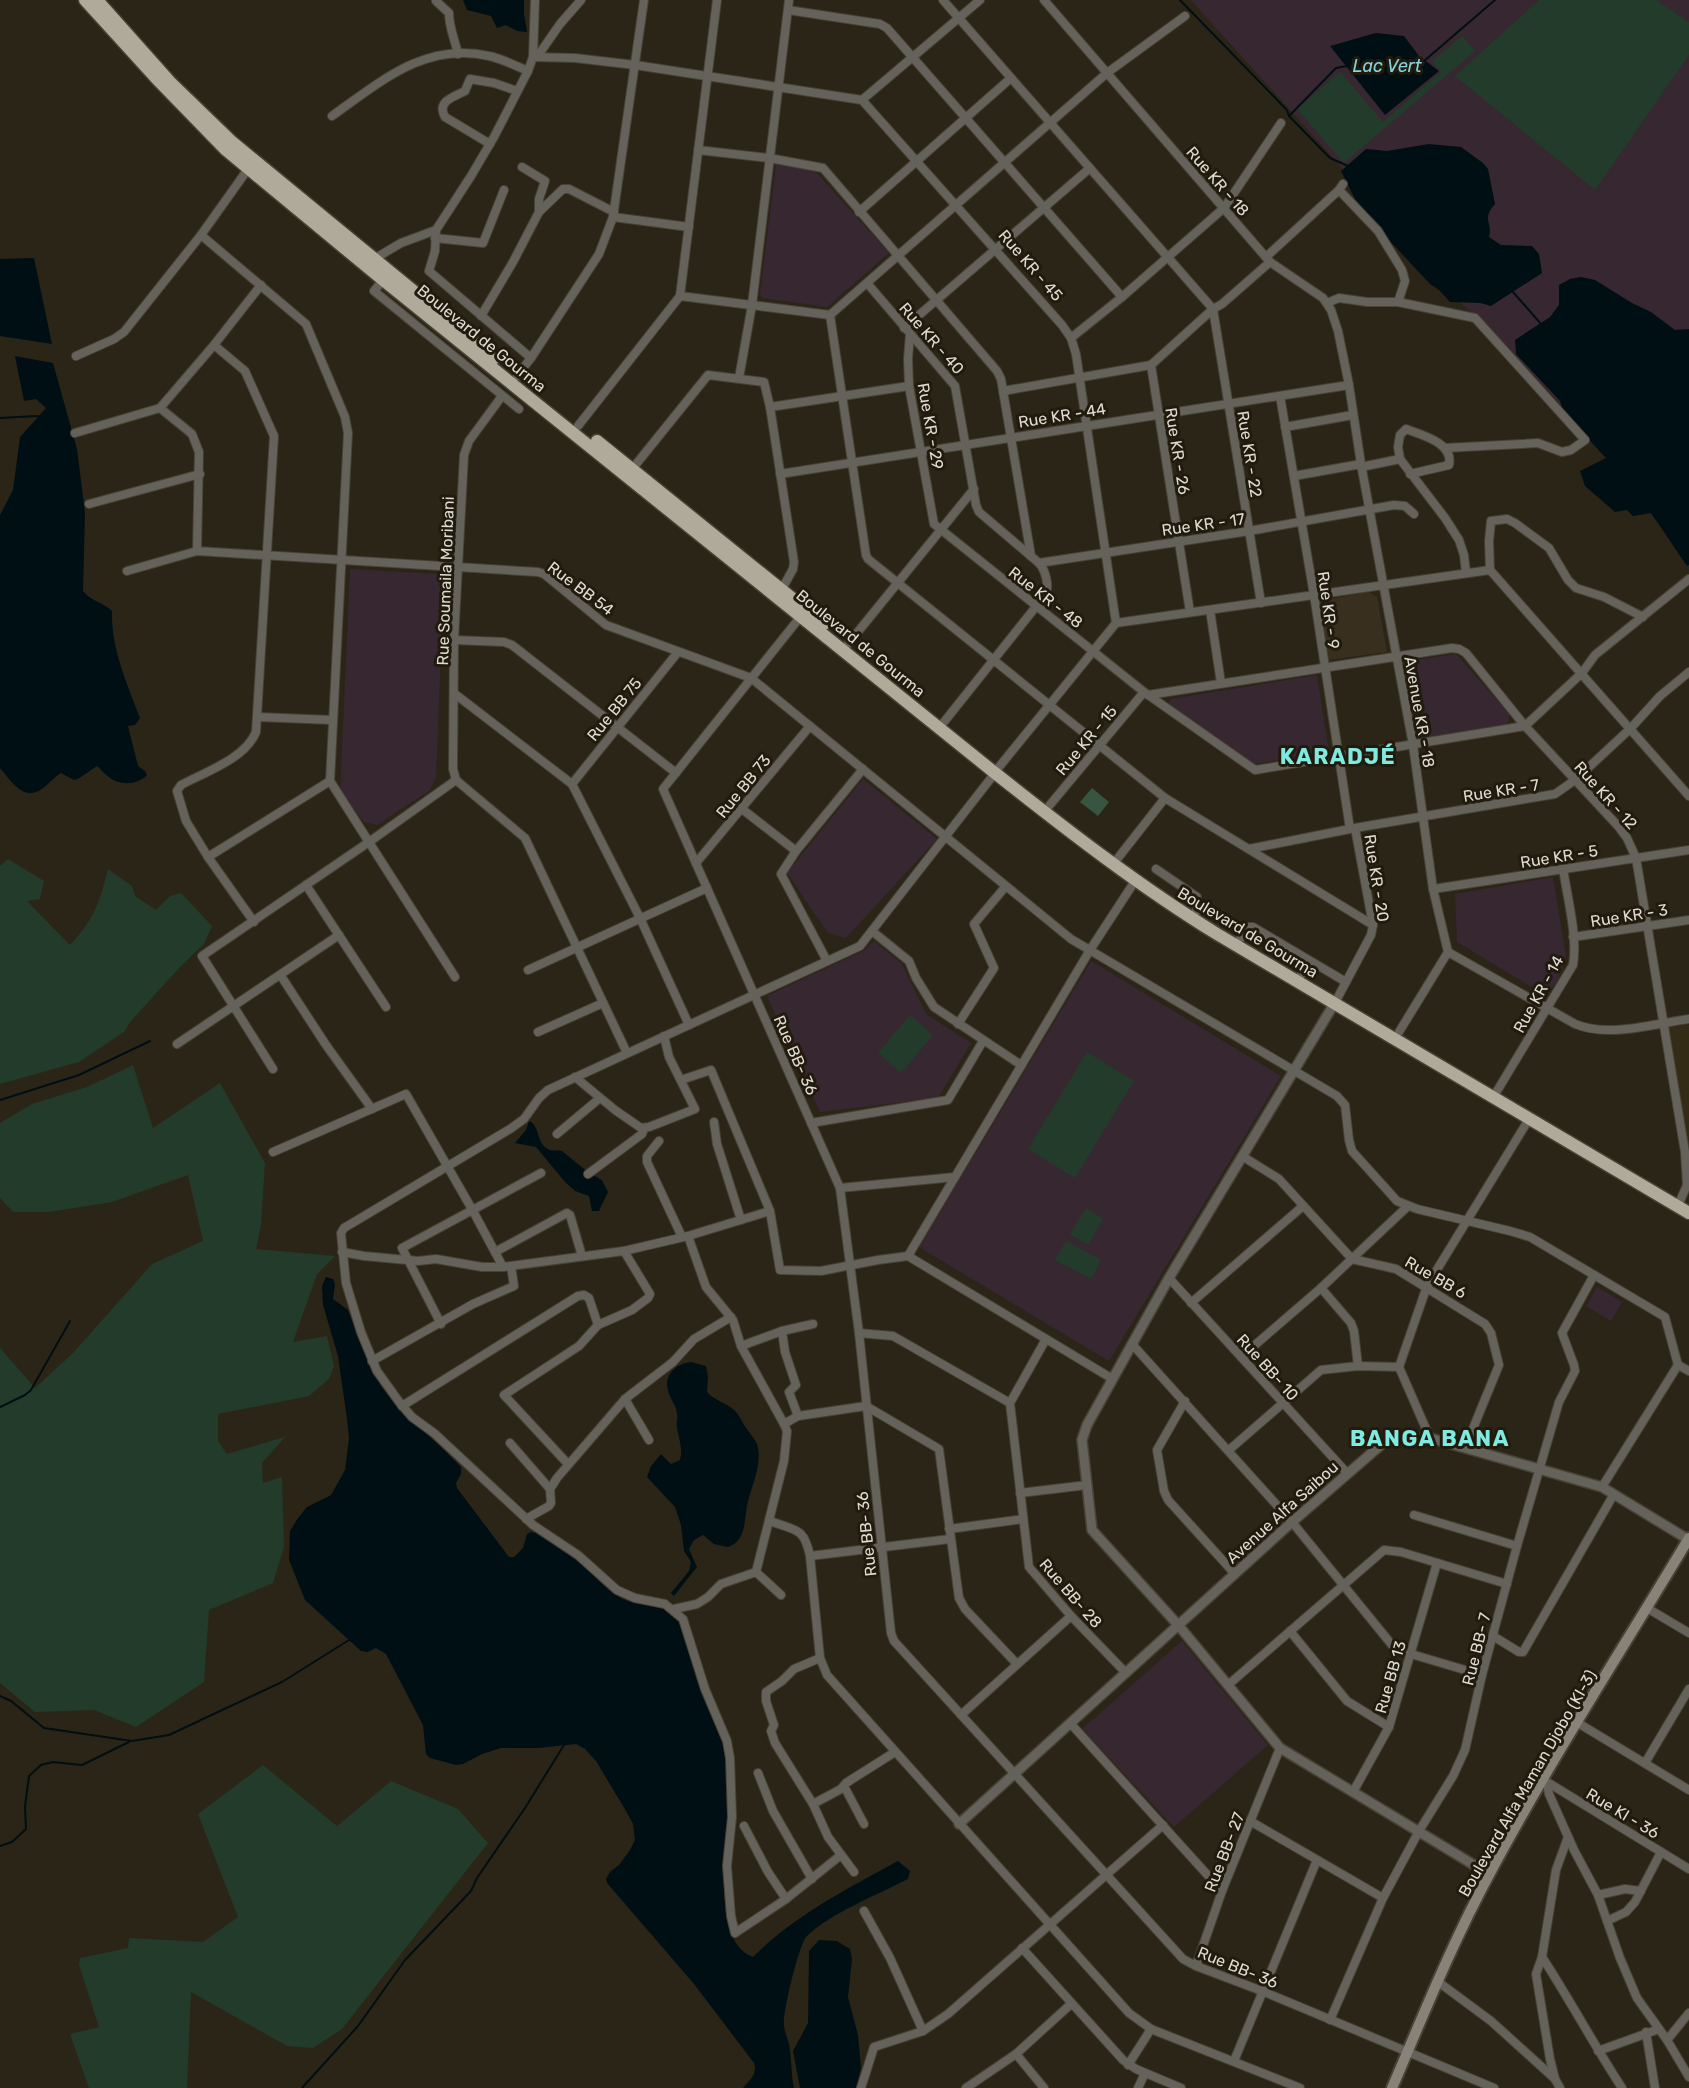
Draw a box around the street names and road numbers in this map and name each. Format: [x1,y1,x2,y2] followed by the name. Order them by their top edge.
[1182,143,1253,220] street label: Rue KR - 18
[995,226,1067,305] street label: Rue KR - 45
[414,281,550,396] street label: Boulevard de Gourma
[895,299,968,378] street label: Rue KR - 40
[914,381,947,471] street label: Rue KR - 29
[1017,399,1107,432] street label: Rue KR - 44
[1161,406,1194,496] street label: Rue KR - 26
[1233,409,1266,499] street label: Rue KR - 22
[433,496,458,666] street label: Rue Soumaila Moribani
[1160,509,1246,540] street label: Rue KR - 17
[544,557,618,619] street label: Rue BB 54
[1005,563,1087,632] street label: Rue KR - 48
[1314,570,1343,650] street label: Rue KR - 9
[793,586,929,701] street label: Boulevard de Gourma
[1400,655,1439,769] street label: Avenue KR - 18
[583,674,646,745] street label: Rue BB 75
[1052,702,1121,779] street label: Rue KR - 15
[712,751,775,822] street label: Rue BB 73
[1570,757,1641,833] street label: Rue KR - 12
[1462,775,1541,806] street label: Rue KR - 7
[1360,833,1393,923] street label: Rue KR - 20
[1519,841,1599,872] street label: Rue KR - 5
[1174,883,1321,982] street label: Boulevard de Gourma
[1589,900,1669,931] street label: Rue KR - 3
[1509,952,1567,1036] street label: Rue KR - 14
[770,1012,822,1098] street label: Rue BB- 36
[1402,1252,1470,1303] street label: Rue BB 6
[1233,1330,1302,1405] street label: Rue BB- 10
[1222,1457,1342,1568] street label: Avenue Alfa Saibou
[853,1490,880,1577] street label: Rue BB- 36
[1035,1555,1106,1632] street label: Rue BB- 28
[1458,1611,1495,1687] street label: Rue BB- 7
[1371,1639,1410,1716] street label: Rue BB 13
[1455,1667,1600,1900] street label: Boulevard Alfa Maman Djobo (KI-3)
[1583,1784,1663,1843] street label: Rue KI - 36
[1201,1810,1248,1895] street label: Rue BB- 27
[1195,1943,1281,1992] street label: Rue BB- 36

